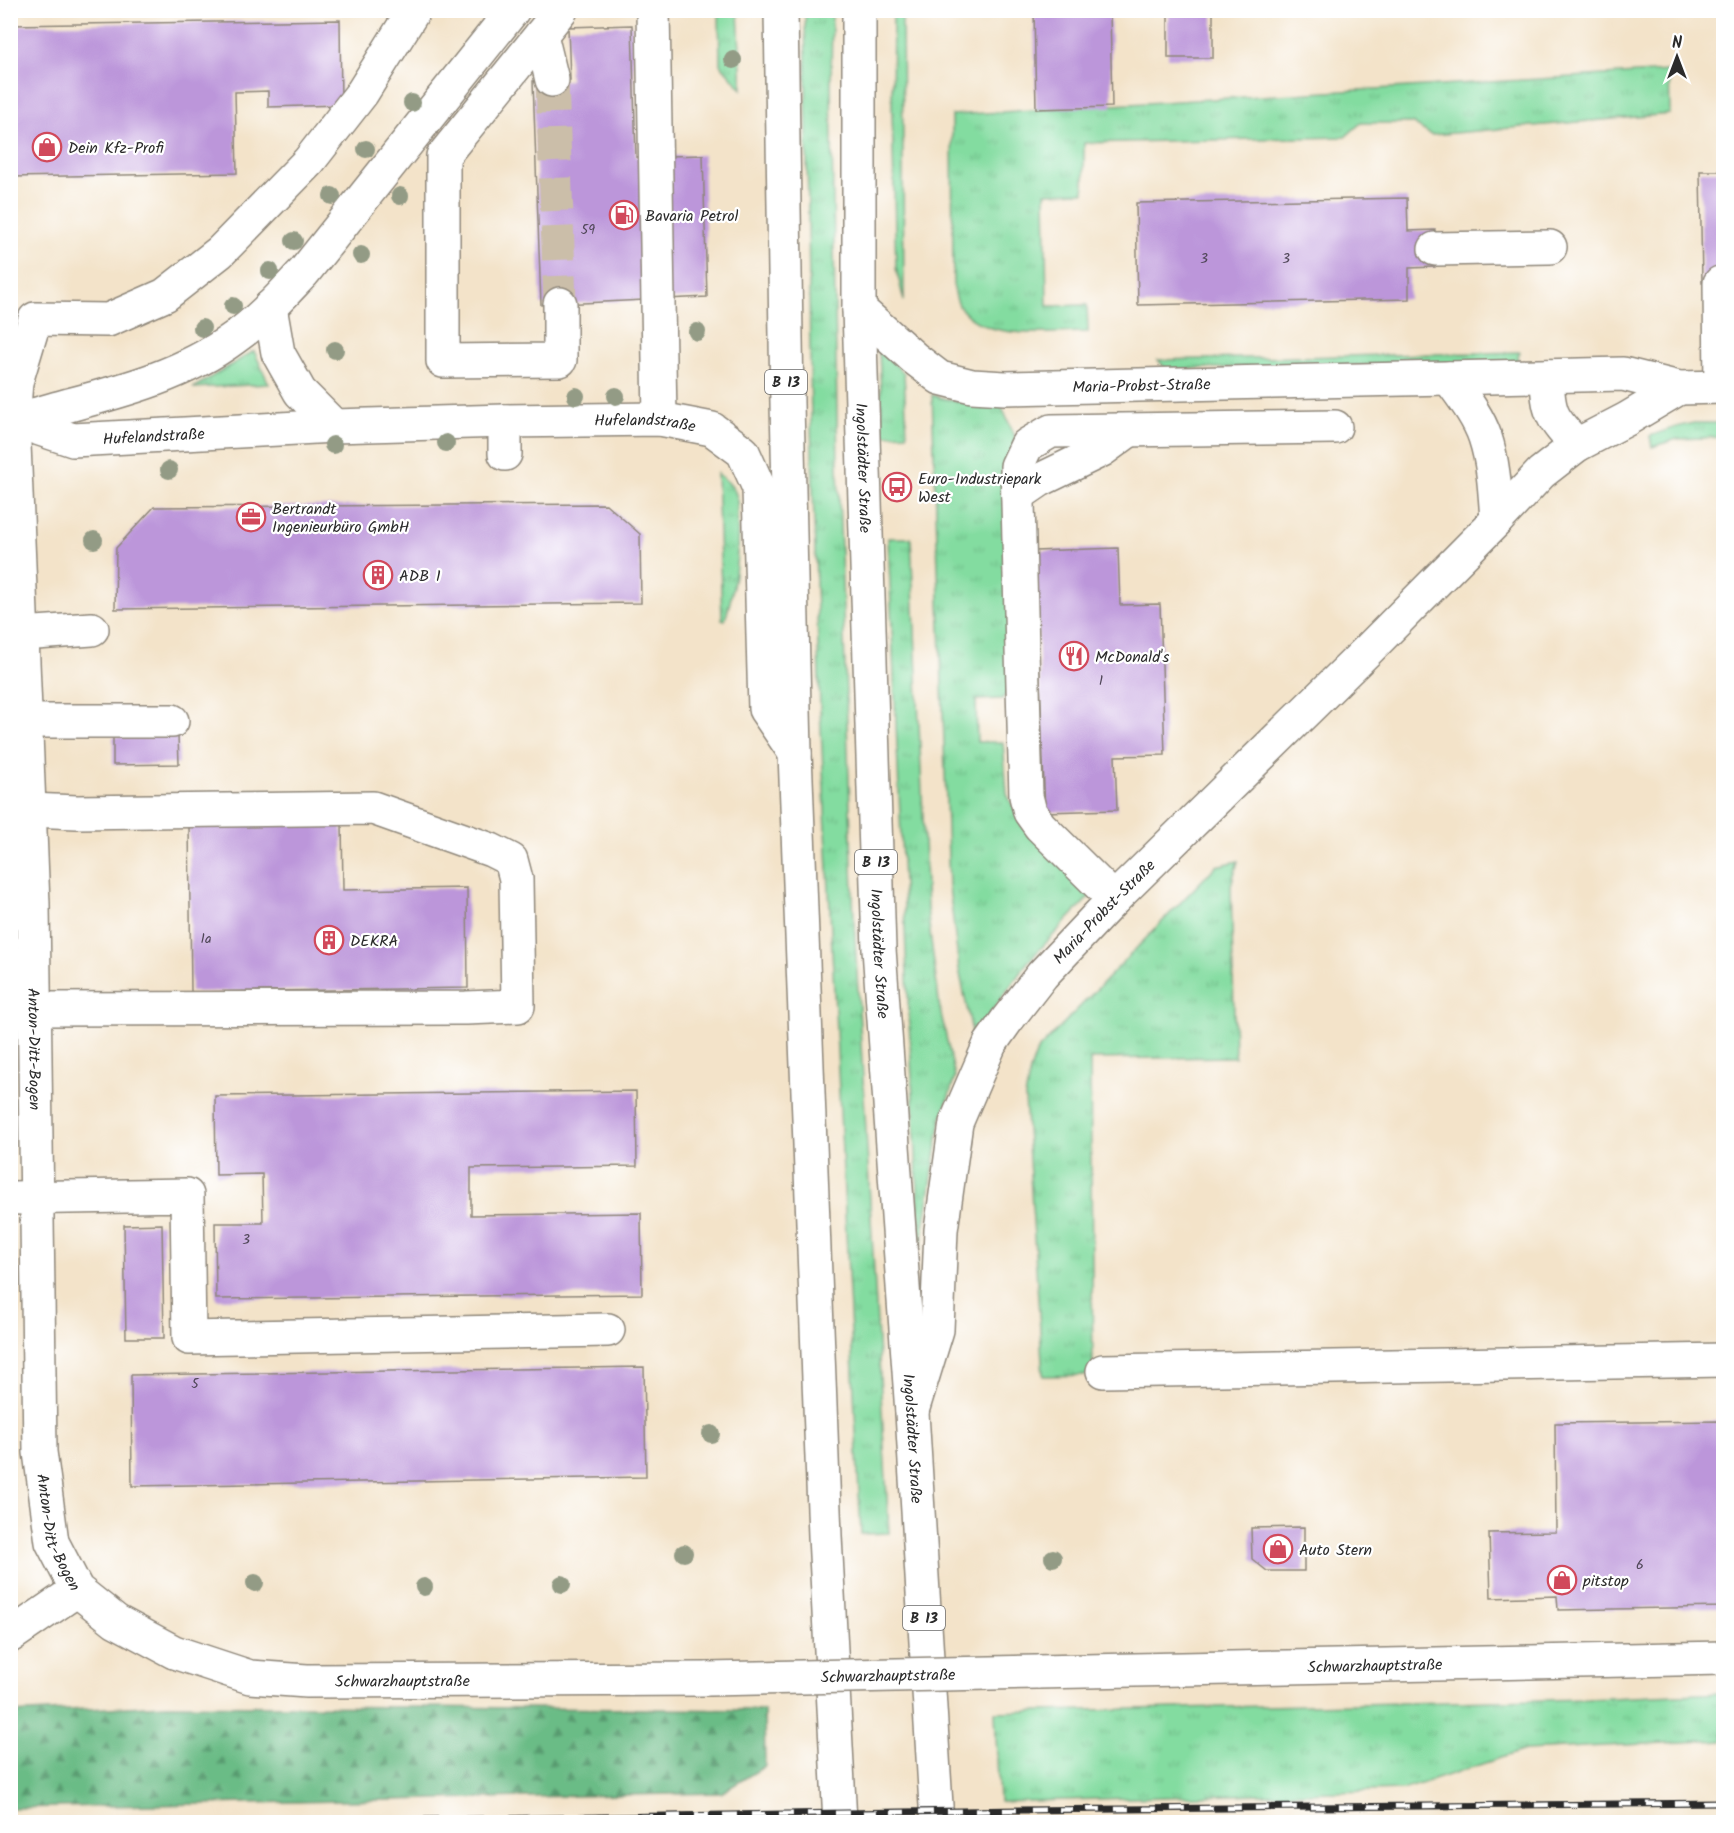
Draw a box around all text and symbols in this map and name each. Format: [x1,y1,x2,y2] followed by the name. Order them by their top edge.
[1647,27,1707,87] north arrow
[1672,31,1682,56] text: N
[31,131,63,163] shop icon: Dein Kfz-Profi
[68,136,164,161] place label: Dein Kfz-Profi
[608,199,640,231] fuel station icon: Bavaria Petrol
[645,204,739,229] place label: Bavaria Petrol
[581,219,595,241] house number: 59
[1200,248,1208,270] house number: 3
[1282,248,1290,270] house number: 3
[765,370,807,394] road number: B 13
[1072,372,1211,400] street label: Maria-Probst-Straße
[848,403,877,533] street label: Ingolstädter Straße
[594,408,698,440] street label: Hufelandstraße
[102,422,205,452] street label: Hufelandstraße
[918,467,1042,510] place label: Euro-Industriepark West
[881,471,913,503] bus stop icon: Euro-Industriepark West
[272,497,409,540] place label: Bertrandt Ingenieurbüro GmbH
[235,501,267,533] office icon: Bertrandt Ingenieurbüro GmbH
[362,559,394,591] building icon: ADB 1
[399,564,441,589] place label: ADB 1
[1058,640,1090,672] restaurant icon: McDonald's
[1095,645,1170,670] place label: McDonald's
[1099,670,1103,692] house number: 1
[855,850,897,874] road number: B 13
[1047,854,1162,970] street label: Maria-Probst-Straße
[863,888,895,1020] street label: Ingolstädter Straße
[313,924,345,956] building icon: DEKRA
[201,928,211,950] house number: 1a
[350,929,398,954] place label: DEKRA
[20,988,47,1110] street label: Anton-Ditt-Bogen
[242,1229,250,1251] house number: 3
[191,1373,200,1395] house number: 5
[895,1373,929,1504] street label: Ingolstädter Straße
[29,1472,86,1596] street label: Anton-Ditt-Bogen
[1262,1533,1294,1565] shop icon: Auto Stern
[1299,1538,1372,1563] place label: Auto Stern
[1636,1554,1644,1576] house number: 6
[1546,1564,1578,1596] shop icon: pitstop
[1582,1569,1629,1594] place label: pitstop
[903,1606,945,1630] road number: B 13
[1307,1653,1443,1680] street label: Schwarzhauptstraße
[820,1663,956,1691] street label: Schwarzhauptstraße
[335,1669,470,1695] street label: Schwarzhauptstraße

